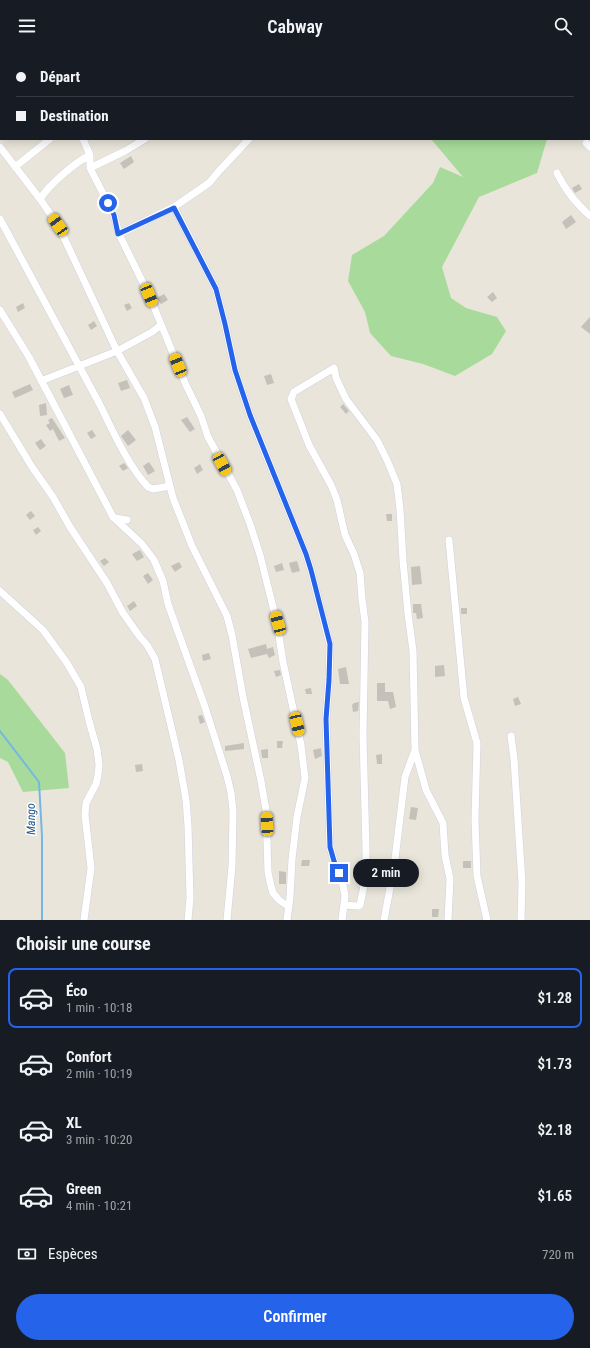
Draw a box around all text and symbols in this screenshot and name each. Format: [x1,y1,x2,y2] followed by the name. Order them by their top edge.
[16,15,38,37] icon: menu
[552,15,574,37] icon: search
[267,16,323,37] text: Cabway
[40,68,80,86] text: Départ
[40,107,109,125] text: Destination
[99,194,117,212] route start
[46,212,70,238] car
[139,282,159,308] car
[168,352,188,378] car
[211,451,233,477] car
[269,610,287,636] car
[288,711,306,737] car
[24,803,38,835] water label: Mango
[260,812,274,836] car
[353,859,419,887] callout: 2 min
[330,864,348,882] route end
[372,865,400,880] text: 2 min
[16,933,151,954] text: Choisir une course
[18,980,54,1016] icon: car
[66,982,88,1000] text: Éco
[538,989,572,1007] text: $1.28
[66,1000,132,1015] text: 1 min · 10:18
[18,1046,54,1082] icon: car
[66,1048,112,1066] text: Confort
[538,1055,572,1073] text: $1.73
[66,1066,132,1081] text: 2 min · 10:19
[18,1112,54,1148] icon: car
[66,1114,82,1132] text: XL
[538,1121,572,1139] text: $2.18
[66,1132,132,1147] text: 3 min · 10:20
[18,1178,54,1214] icon: car
[66,1180,101,1198] text: Green
[538,1187,572,1205] text: $1.65
[66,1198,132,1213] text: 4 min · 10:21
[16,1243,38,1265] icon: cash
[48,1245,98,1263] text: Espèces
[542,1247,574,1262] text: 720 m
[16,1294,574,1340] button: Confirmer

